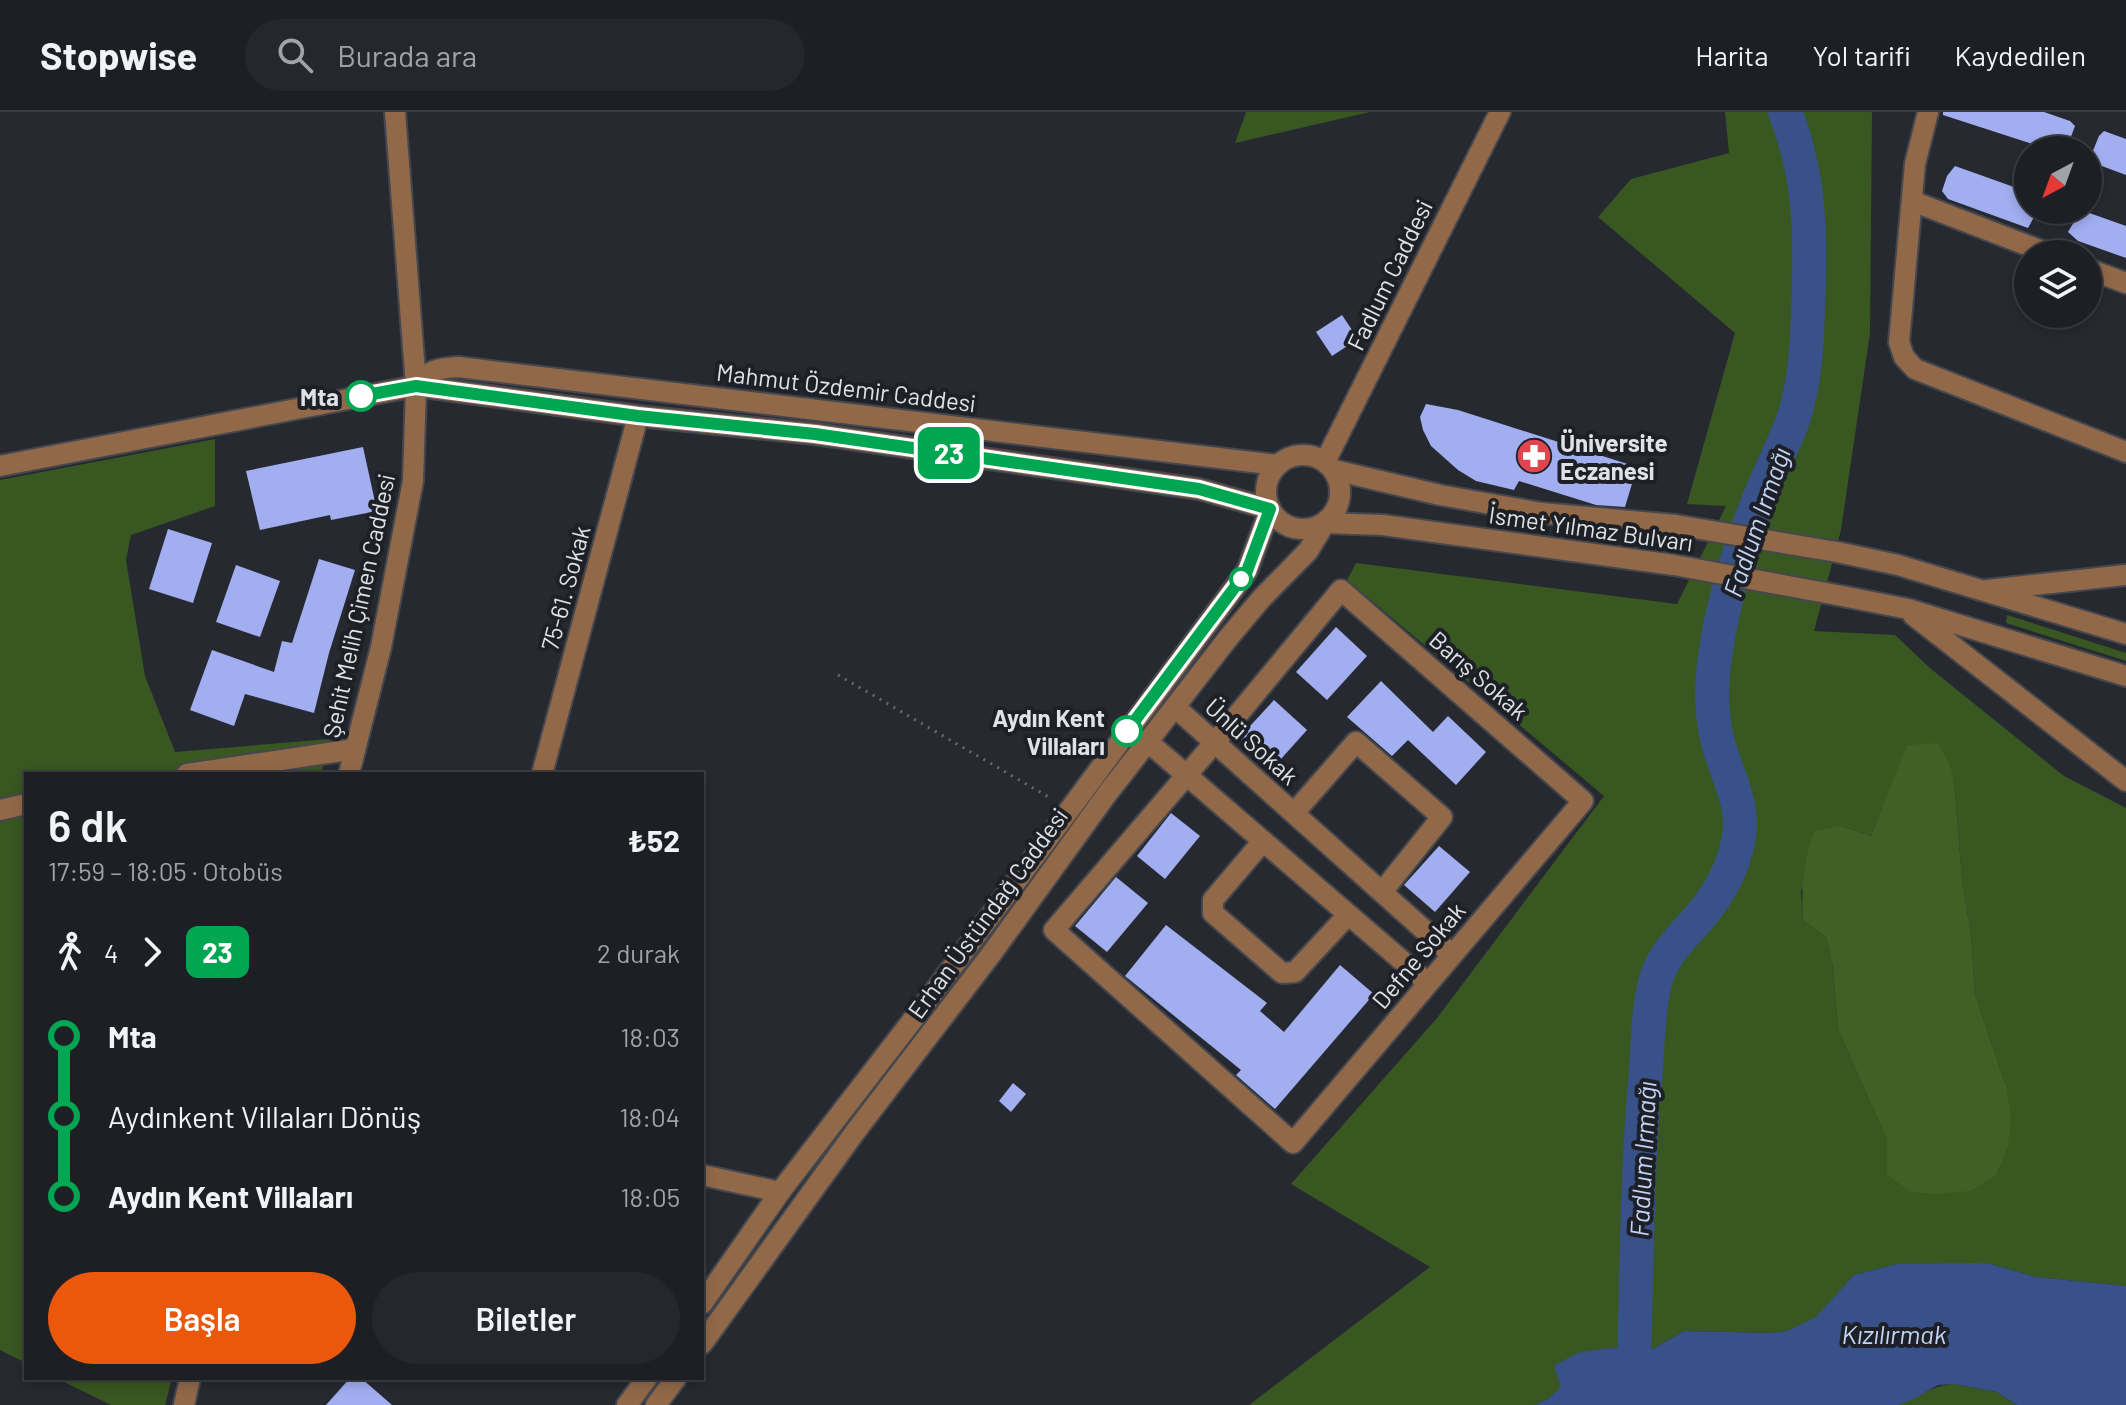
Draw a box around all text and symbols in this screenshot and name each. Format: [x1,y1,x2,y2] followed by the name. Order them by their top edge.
[245,19,805,91] search box
[40,32,197,78] text: Stopwise
[273,33,317,77] icon: search
[337,37,477,73] text: Burada ara
[1695,38,1768,72] text: Harita
[1812,38,1910,72] text: Yol tarifi
[1954,38,2086,72] text: Kaydedilen
[2014,136,2102,224] north arrow
[2014,136,2102,328] map controls
[1340,195,1438,355] street label: Fadlum Caddesi
[2014,240,2102,328] button: layers
[715,357,977,417] street label: Mahmut Özdemir Caddesi
[346,381,376,411] marker: Mta
[300,382,339,411] place label: Mta
[913,427,985,479] line badge: 23
[1560,428,1668,485] place label: Üniversite Eczanesi
[934,436,964,470] text: 23
[1515,437,1553,475] pharmacy icon: Üniversite Eczanesi
[1716,443,1796,601] water label: Fadlum Irmağı
[316,472,400,740] street label: Şehit Melih Çimen Caddesi
[1487,499,1695,557] street label: İsmet Yılmaz Bulvarı
[534,522,596,654] street label: 75-61. Sokak
[1230,568,1252,590] unlabelled marker
[1424,624,1534,726] street label: Barış Sokak
[1200,692,1304,790] street label: Ünlü Sokak
[992,703,1105,760] place label: Aydın Kent Villaları
[1112,716,1142,746] marker: Aydın Kent Villaları
[48,798,128,851] text: 6 dk
[901,802,1073,1024] street label: Erhan Üstündağ Caddesi
[628,822,680,858] text: ₺52
[48,855,283,886] text: 17:59 – 18:05 · Otobüs
[1365,896,1471,1014] street label: Defne Sokak
[48,930,92,974] icon: walk
[130,930,174,974] icon: forward
[202,935,233,969] text: 23
[104,937,118,968] text: 4
[597,937,680,968] text: 2 durak
[108,1018,157,1054] text: Mta
[620,1021,680,1052] text: 18:03
[1622,1080,1662,1238] water label: Fadlum Irmağı
[108,1098,421,1134] text: Aydınkent Villaları Dönüş
[620,1101,680,1132] text: 18:04
[108,1178,353,1214] text: Aydın Kent Villaları
[620,1181,680,1212] text: 18:05
[48,1272,356,1364] button: Başla
[372,1272,680,1364] button: Biletler
[1842,1318,1947,1349] water label: Kızılırmak

